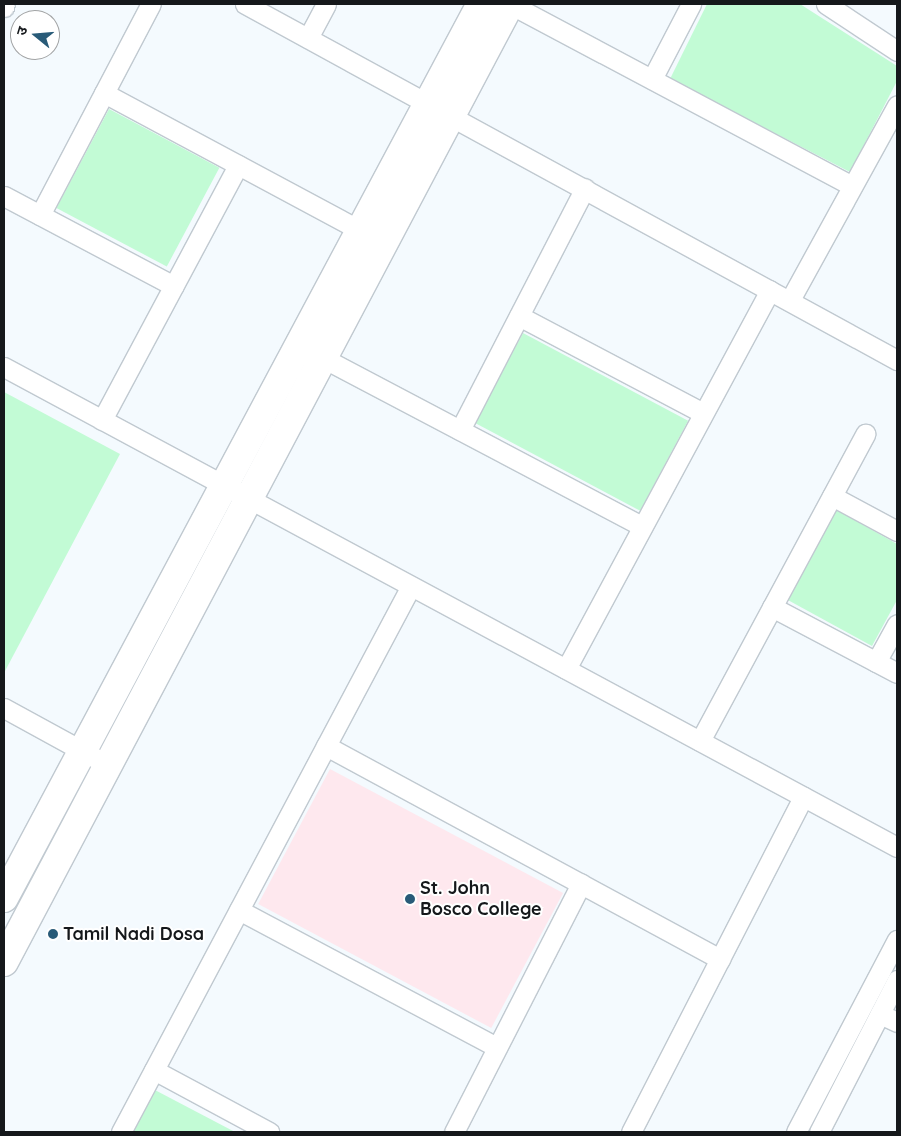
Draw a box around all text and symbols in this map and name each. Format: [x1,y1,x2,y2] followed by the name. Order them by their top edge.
[10,10,60,60] north arrow
[12,24,31,37] text: उ
[420,878,542,921] place label: St. John Bosco College
[404,893,416,905] marker: St. John Bosco College
[63,923,204,945] place label: Tamil Nadi Dosa
[47,928,59,940] marker: Tamil Nadi Dosa

